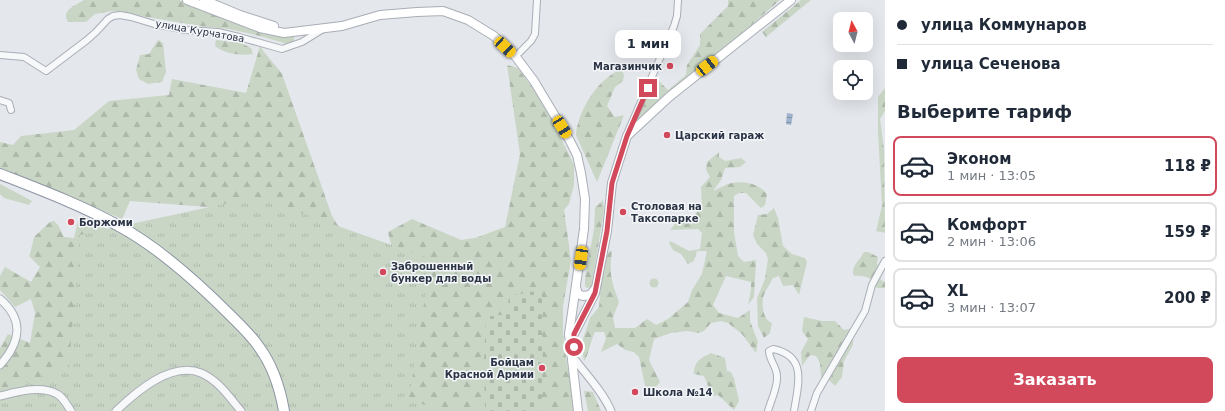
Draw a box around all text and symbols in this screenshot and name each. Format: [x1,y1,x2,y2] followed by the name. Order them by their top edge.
[833,12,873,52] north arrow
[833,12,873,100] map controls
[921,16,1087,34] text: улица Коммунаров
[155,18,245,44] street label: улица Курчатова
[615,30,681,58] callout: 1 мин
[492,34,518,60] car
[627,36,669,51] text: 1 мин
[694,54,720,78] car
[921,55,1061,73] text: улица Сеченова
[833,60,873,100] button: locate
[593,61,662,72] place label: Магазинчик
[665,61,675,71] marker: Магазинчик
[639,79,657,97] route end
[897,101,1072,122] text: Выберите тариф
[551,114,573,140] car
[662,130,672,140] marker: Царский гараж
[675,130,764,141] place label: Царский гараж
[899,148,935,184] icon: car
[947,150,1011,168] text: Эконом
[1164,157,1211,175] text: 118 ₽
[947,168,1036,183] text: 1 мин · 13:05
[631,201,702,224] place label: Столовая на Таксопарке
[618,207,628,217] marker: Столовая на Таксопарке
[899,214,935,250] icon: car
[947,216,1026,234] text: Комфорт
[66,217,76,227] marker: Боржоми
[79,217,133,228] place label: Боржоми
[1164,223,1211,241] text: 159 ₽
[947,234,1036,249] text: 2 мин · 13:06
[573,245,589,271] car
[391,261,491,284] place label: Заброшенный бункер для воды
[378,267,388,277] marker: Заброшенный бункер для воды
[899,280,935,316] icon: car
[947,282,968,300] text: XL
[1164,289,1211,307] text: 200 ₽
[947,300,1036,315] text: 3 мин · 13:07
[565,338,583,356] route start
[445,357,534,380] place label: Бойцам Красной Армии
[897,357,1213,403] button: Заказать
[537,363,547,373] marker: Бойцам Красной Армии
[630,387,640,397] marker: Школа №14
[643,387,713,398] place label: Школа №14

